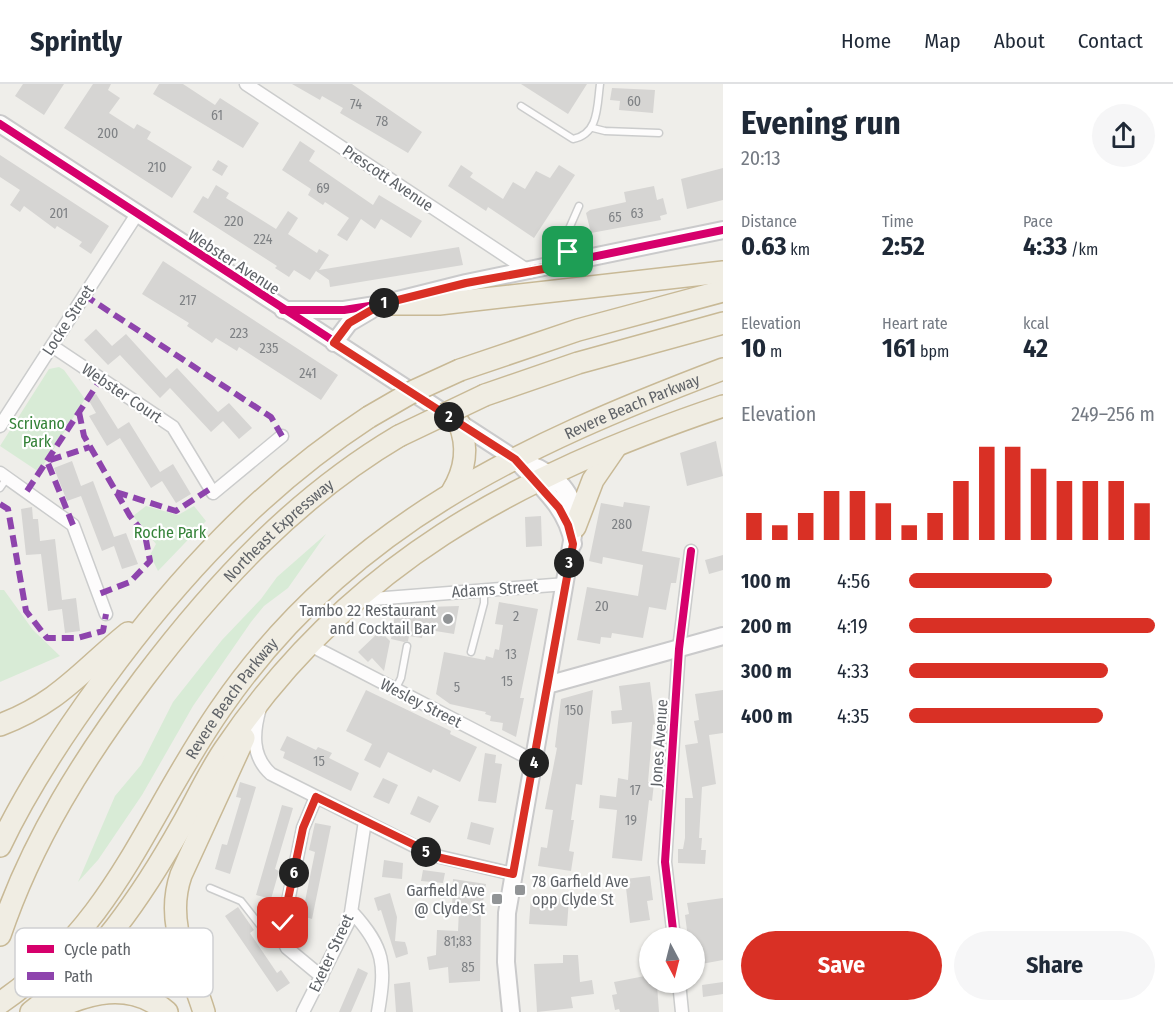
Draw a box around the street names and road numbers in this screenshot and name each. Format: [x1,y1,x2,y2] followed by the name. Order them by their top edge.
[339,141,437,215] street label: Prescott Avenue
[185,225,283,299] street label: Webster Avenue
[38,281,98,359] street label: Locke Street
[78,359,166,427] street label: Webster Court
[561,369,703,443] street label: Revere Beach Parkway
[219,474,338,586] street label: Northeast Expressway
[451,576,540,602] street label: Adams Street
[181,633,282,762] street label: Revere Beach Parkway
[377,674,466,732] street label: Wesley Street
[646,698,672,787] street label: Jones Avenue
[305,910,358,995] street label: Exeter Street

